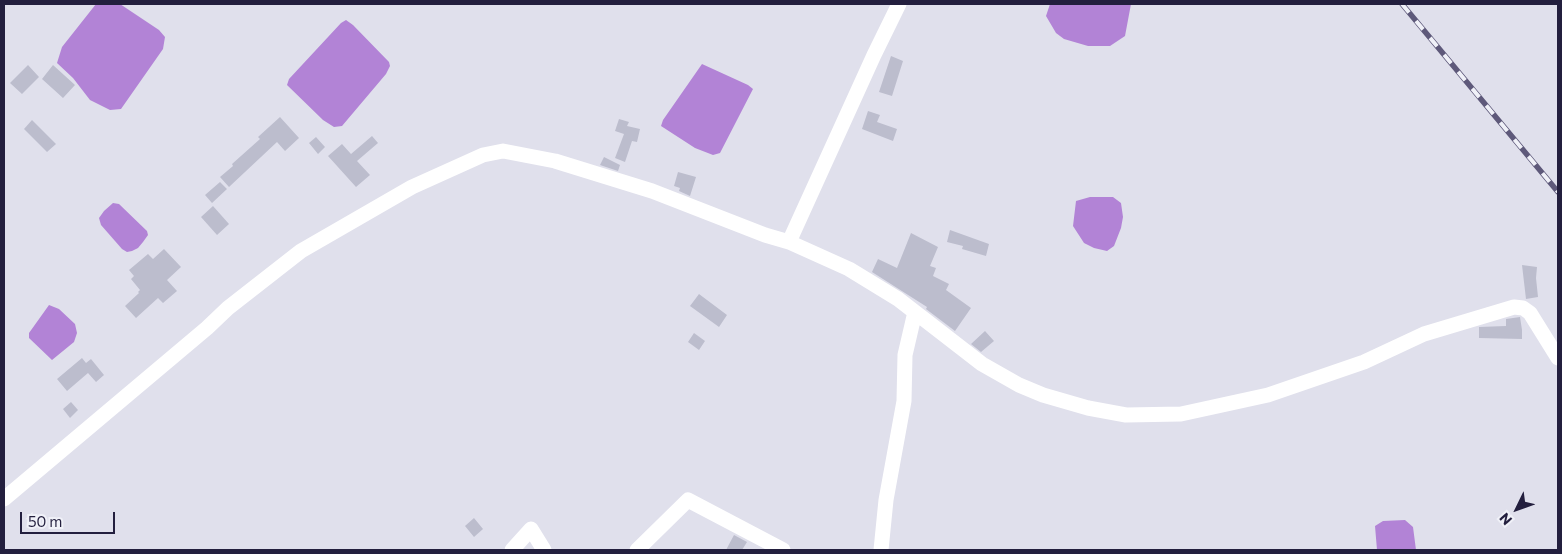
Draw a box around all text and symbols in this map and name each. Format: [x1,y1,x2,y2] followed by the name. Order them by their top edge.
[1492,484,1542,534] north arrow
[22,502,118,534] scale bar
[1496,510,1515,529] text: N
[28,512,62,530] text: 50 m

